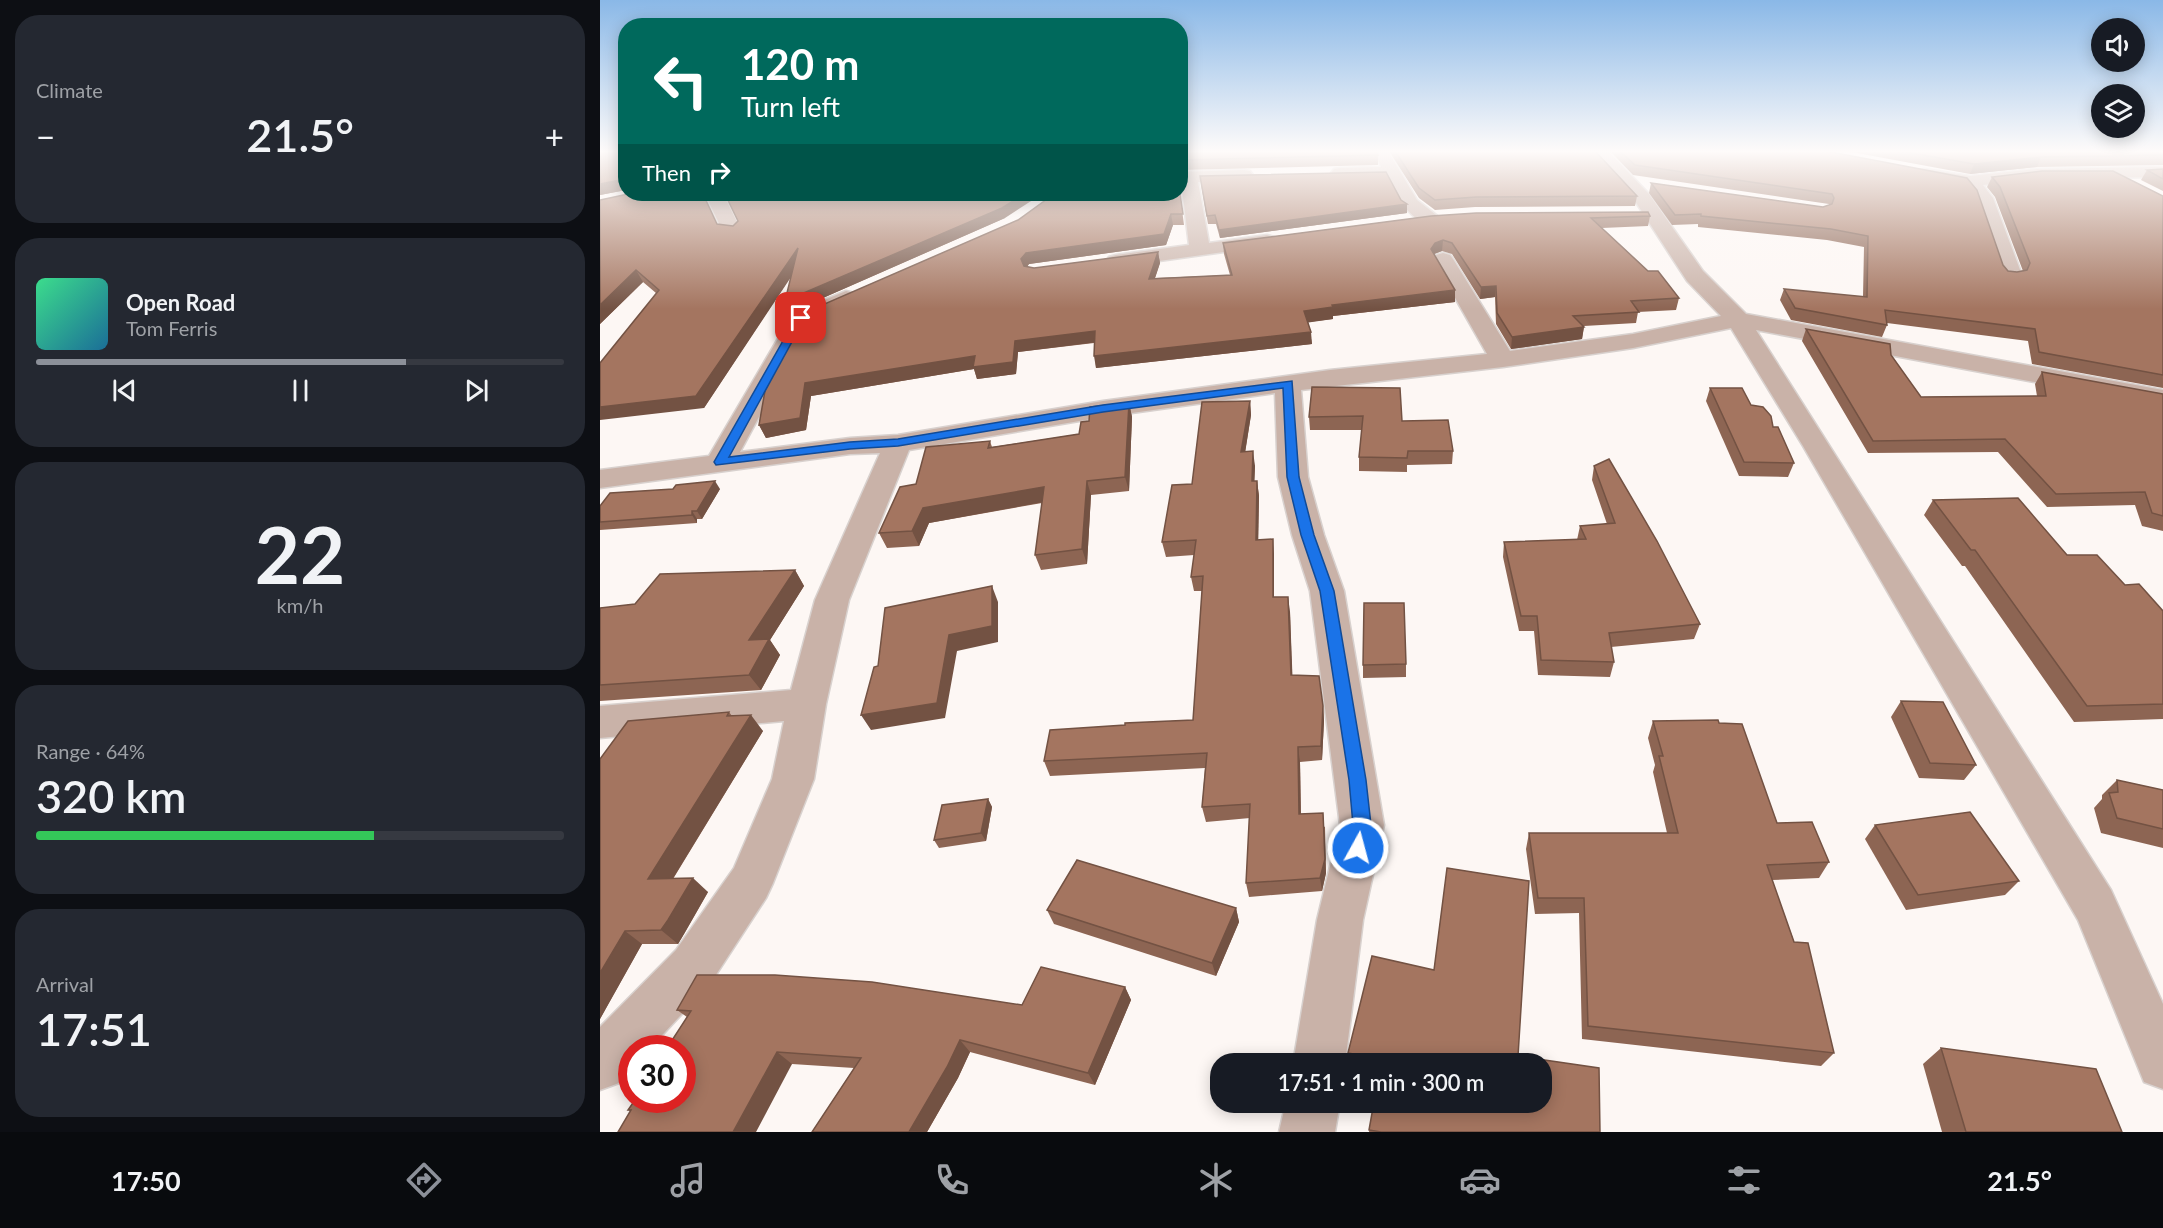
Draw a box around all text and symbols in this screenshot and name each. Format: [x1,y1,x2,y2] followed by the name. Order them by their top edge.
[2091,18,2145,138] map controls
[2091,18,2145,72] button: sound
[741,39,859,89] text: 120 m
[642,42,720,120] icon: left
[36,78,103,102] text: Climate
[2091,84,2145,138] button: layers
[741,90,840,123] text: Turn left
[246,108,354,162] text: 21.5°
[36,116,55,156] text: −
[545,116,564,156] text: +
[703,156,736,189] icon: right
[642,159,691,186] text: Then
[126,289,235,316] text: Open Road
[775,292,826,343] pin
[784,301,817,334] icon: arrive
[126,316,217,340] text: Tom Ferris
[108,374,141,407] icon: previous
[284,374,317,407] icon: pause
[460,374,493,407] icon: next
[255,507,345,601] text: 22
[277,593,323,617] text: km/h
[36,739,145,763] text: Range · 64%
[36,769,186,823] text: 320 km
[1326,816,1390,880] position arrow
[36,972,94,996] text: Arrival
[36,1002,152,1056] text: 17:51
[618,1035,696,1113] speed limit sign: 30
[1278,1069,1484,1096] text: 17:51 · 1 min · 300 m
[403,1159,445,1201] icon: directions
[667,1159,709,1201] icon: music
[931,1159,973,1201] icon: phone
[1195,1159,1237,1201] icon: climate
[1459,1159,1501,1201] icon: car
[1723,1159,1765,1201] icon: filters
[111,1164,181,1197] text: 17:50
[1987,1164,2052,1197] text: 21.5°

